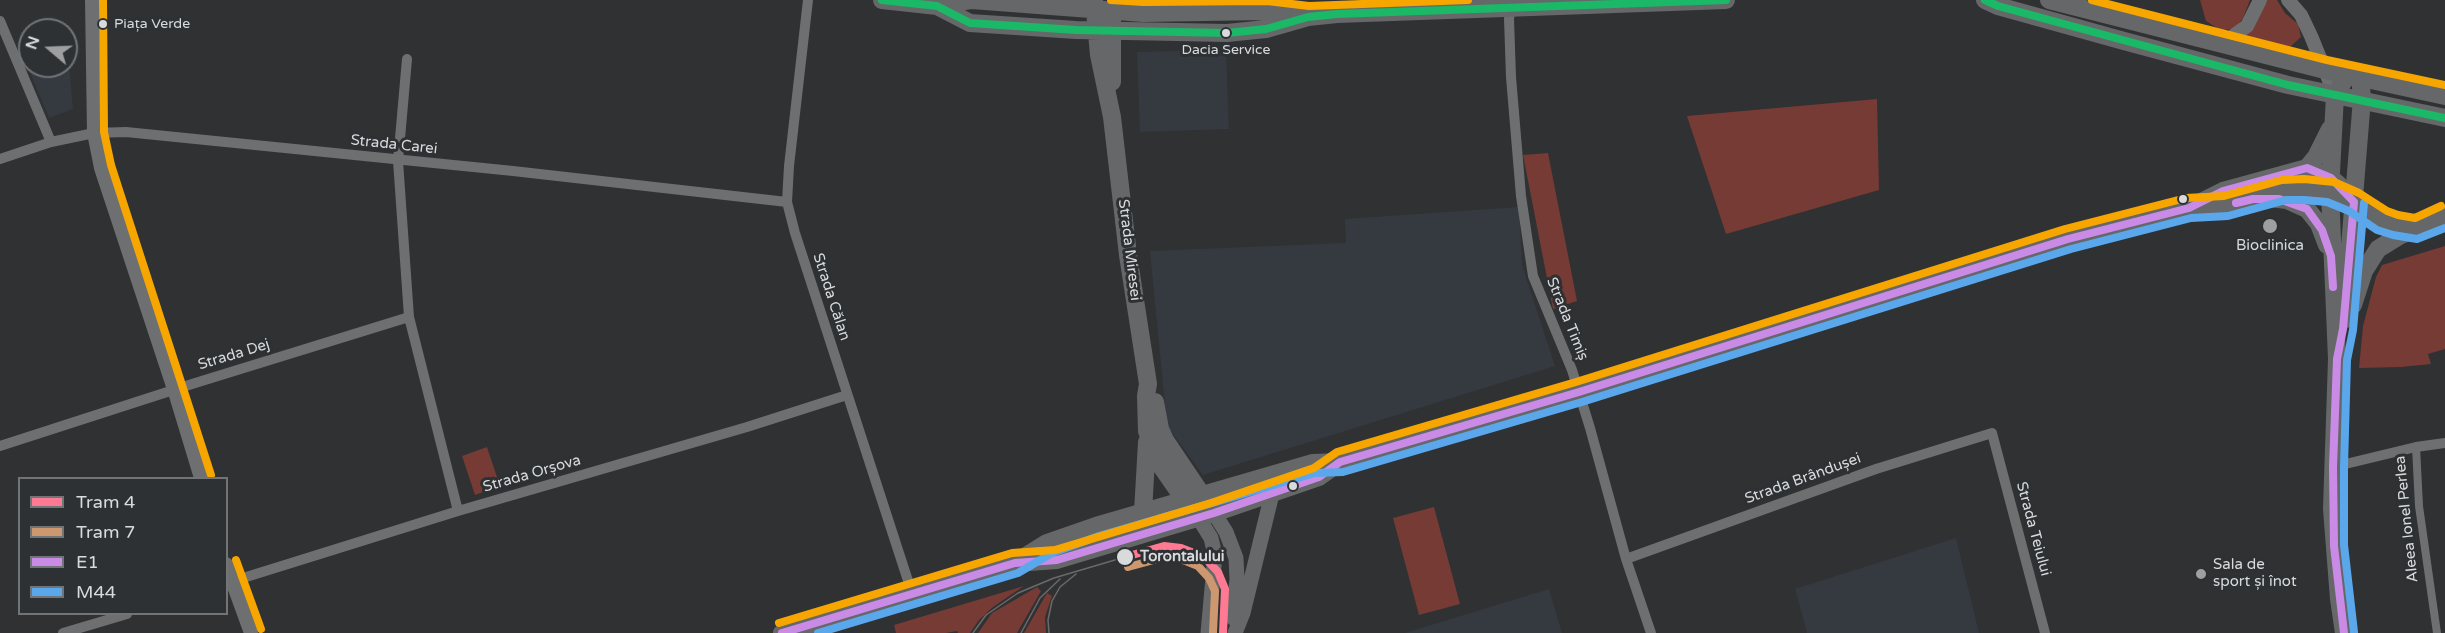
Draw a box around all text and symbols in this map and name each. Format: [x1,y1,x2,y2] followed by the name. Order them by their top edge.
[114,16,190,32] place label: Piața Verde
[18,18,78,78] north arrow
[97,18,109,30] marker: Piața Verde
[1220,27,1232,39] marker: Dacia Service
[21,33,44,52] text: N
[1182,42,1270,58] place label: Dacia Service
[350,131,438,159] street label: Strada Carei
[2177,193,2189,205] unlabelled marker
[1114,198,1144,302] street label: Strada Miresei
[2261,217,2279,235] marker: Bioclinica
[2236,237,2304,255] place label: Bioclinica
[808,251,854,343] street label: Strada Călan
[1542,275,1592,363] street label: Strada Timiș
[196,336,272,374] street label: Strada Dej
[1742,450,1864,508] street label: Strada Brândușei
[481,451,583,497] street label: Strada Orșova
[2391,455,2423,583] street label: Aleea Ionel Perlea
[18,477,228,615] legend
[1287,480,1299,492] unlabelled marker
[2012,480,2054,578] street label: Strada Teiului
[76,491,135,513] text: Tram 4
[76,521,135,543] text: Tram 7
[1115,547,1135,567] marker: Torontalului
[1140,548,1225,566] place label: Torontalului
[76,551,99,573] text: E1
[2213,556,2297,591] place label: Sala de sport și înot
[2194,567,2208,581] marker: Sala de sport și înot
[76,581,116,603] text: M44

